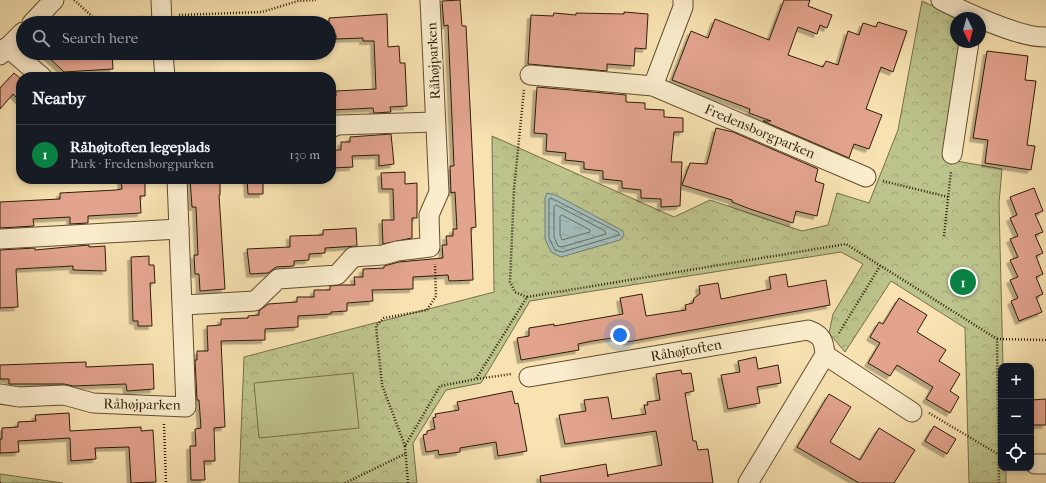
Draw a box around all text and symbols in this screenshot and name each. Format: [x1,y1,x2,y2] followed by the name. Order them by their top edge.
[950,12,986,48] north arrow
[16,16,336,60] search box
[423,22,444,100] street label: Råhøjparken
[30,27,52,49] icon: search
[62,29,138,47] text: Search here
[32,88,86,108] text: Nearby
[702,101,818,162] street label: Fredensborgparken
[70,138,210,156] text: Råhøjtoften legeplads
[43,147,47,162] text: 1
[289,147,320,162] text: 130 m
[70,156,214,171] text: Park · Fredensborgparken
[950,267,976,297] pin: 1
[610,325,630,345] your location
[649,336,723,365] street label: Råhøjtoften
[998,363,1034,471] map controls
[998,363,1034,399] button: +
[103,395,181,414] street label: Råhøjparken
[998,399,1034,435] button: −
[998,435,1034,471] button: locate

